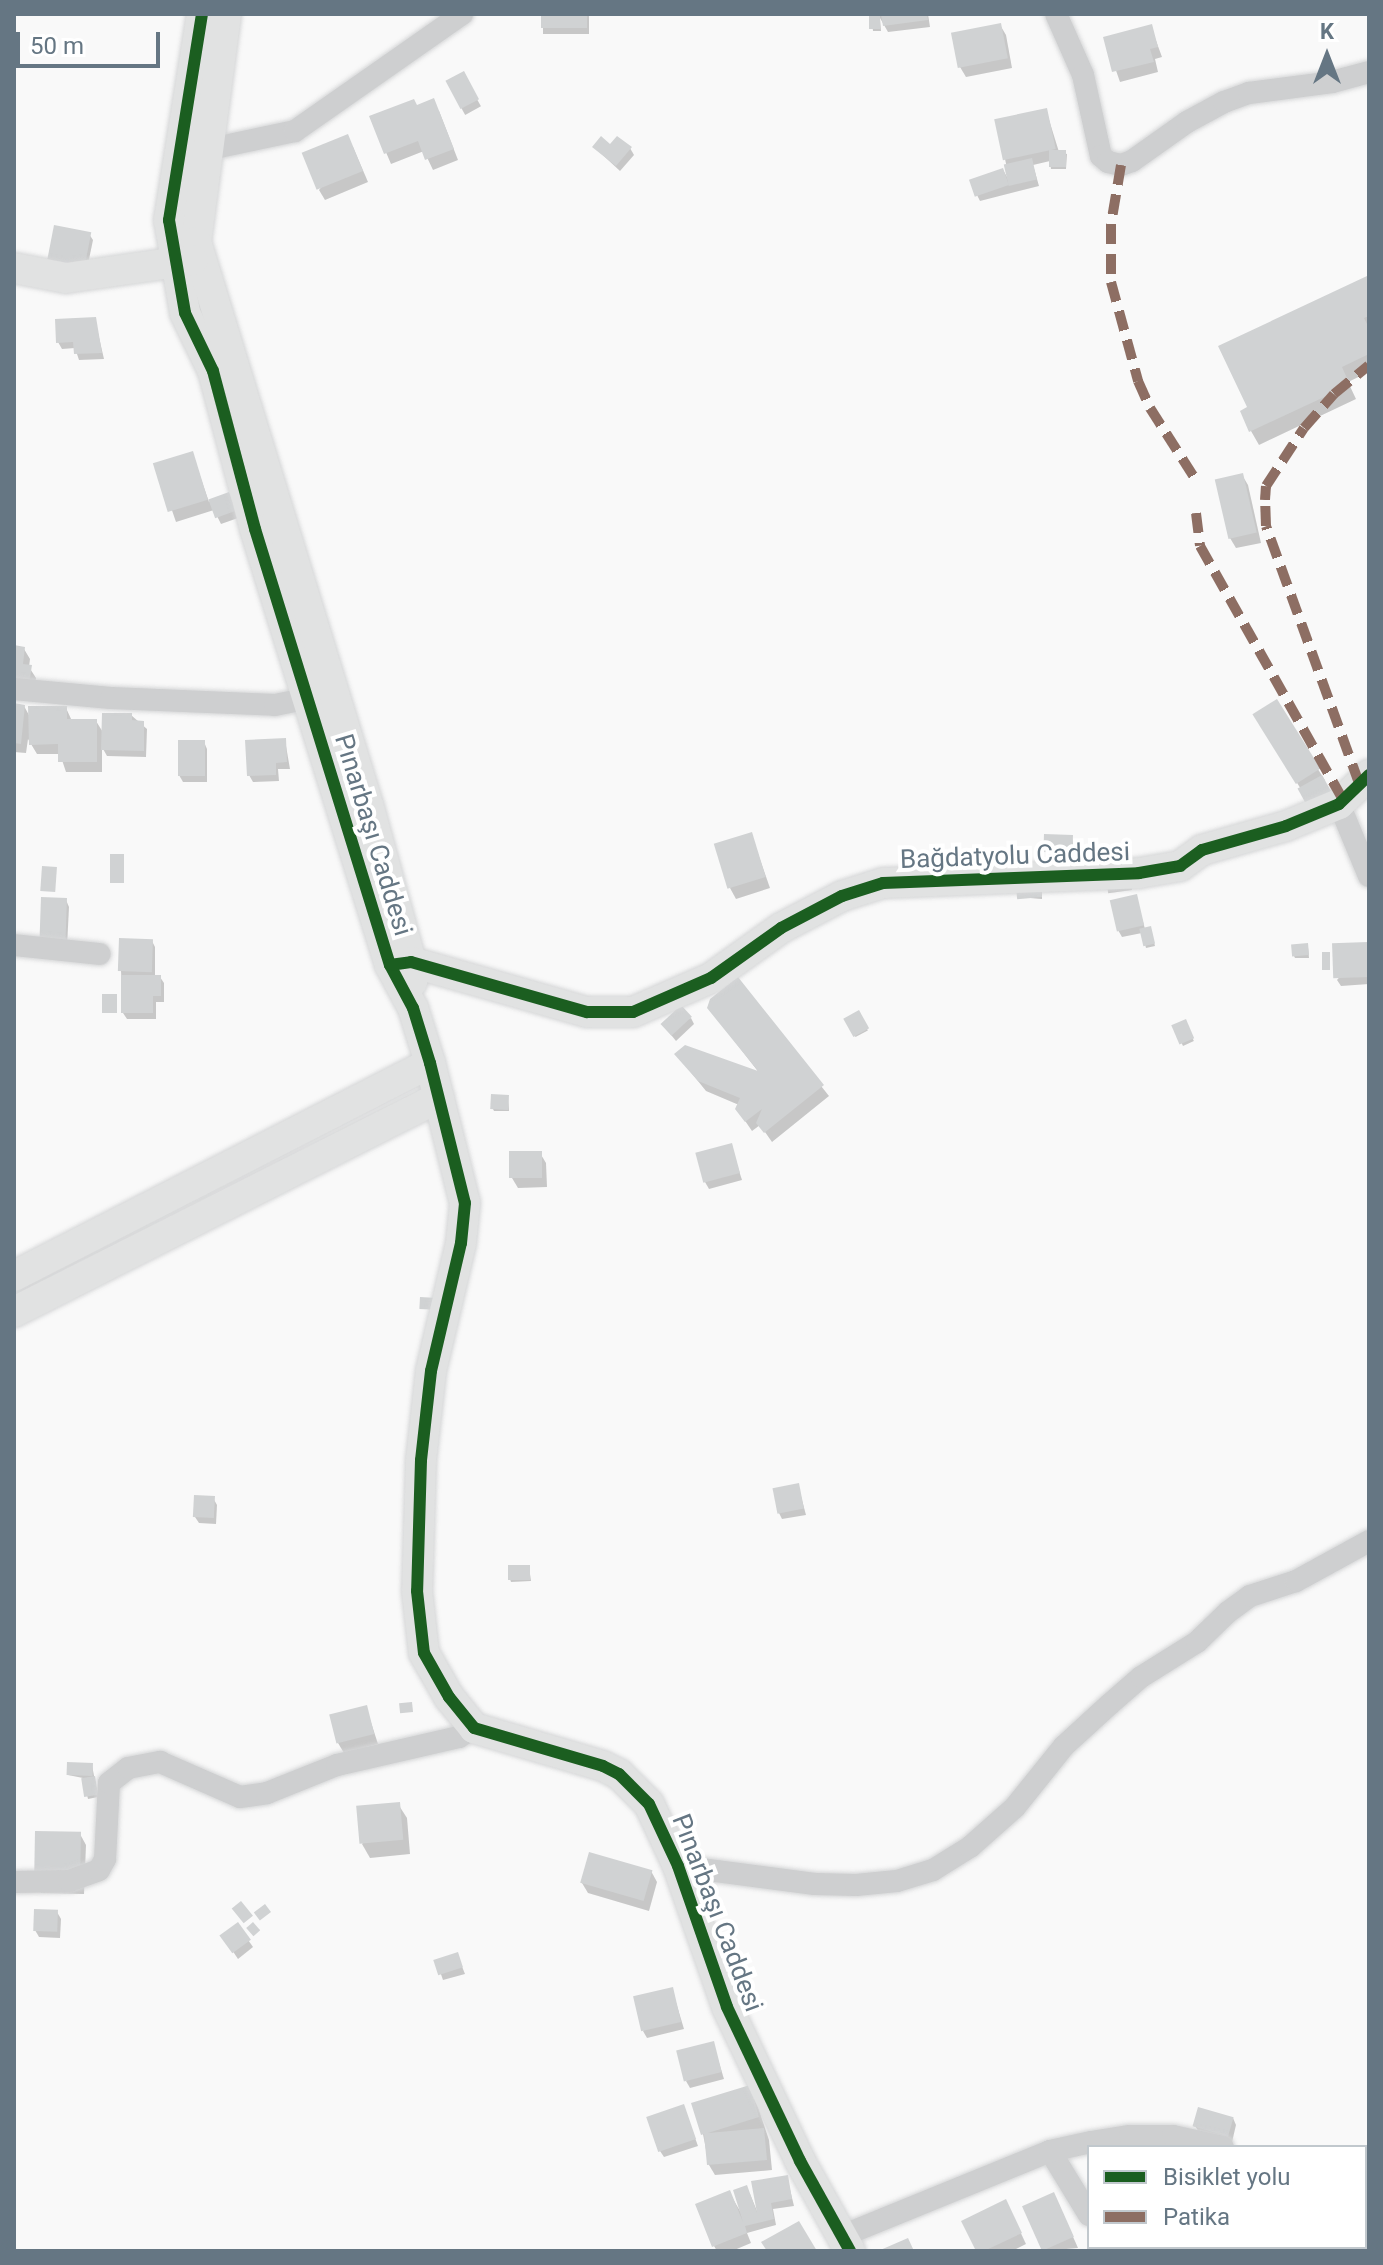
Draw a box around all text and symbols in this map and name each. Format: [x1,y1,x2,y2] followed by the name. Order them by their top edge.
[20,16,164,66] scale bar
[1287,16,1367,96] north arrow
[1320,19,1334,44] text: K
[30,32,84,60] text: 50 m
[328,730,418,940] street label: Pınarbaşı Caddesi
[899,836,1131,876] street label: Bağdatyolu Caddesi
[665,1810,769,2016] street label: Pınarbaşı Caddesi
[1087,2145,1367,2249] legend
[1163,2163,1290,2191] text: Bisiklet yolu
[1163,2203,1230,2231] text: Patika

